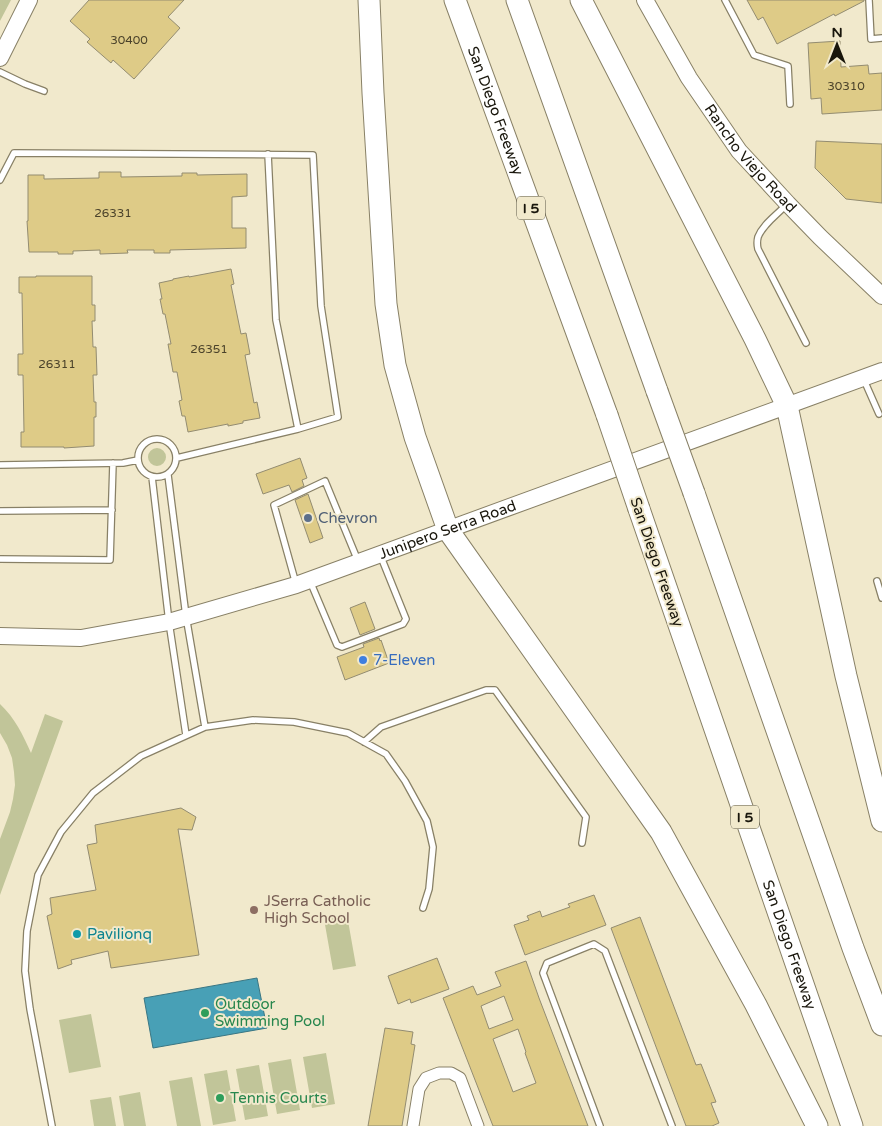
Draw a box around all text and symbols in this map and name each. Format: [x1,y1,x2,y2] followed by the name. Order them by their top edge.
[812,20,862,70] north arrow
[831,24,843,41] text: N
[110,33,148,47] house number: 30400
[464,44,527,178] street label: San Diego Freeway
[827,79,865,93] house number: 30310
[701,101,800,216] street label: Rancho Viejo Road
[517,197,545,220] road number: I 5
[94,206,132,220] house number: 26331
[190,342,228,356] house number: 26351
[38,357,76,371] house number: 26311
[626,495,688,629] street label: San Diego Freeway
[376,496,519,563] street label: Junipero Serra Road
[318,509,378,527] place label: Chevron
[302,512,314,524] marker: Chevron
[373,651,435,669] place label: 7-Eleven
[357,654,369,666] marker: 7-Eleven
[731,806,759,829] road number: I 5
[759,878,820,1012] street label: San Diego Freeway
[264,892,371,927] place label: JSerra Catholic High School
[248,904,260,916] marker: JSerra Catholic High School
[87,925,152,943] place label: Pavilionq
[71,928,83,940] marker: Pavilionq
[215,995,325,1030] place label: Outdoor Swimming Pool
[199,1007,211,1019] marker: Outdoor Swimming Pool
[230,1089,327,1107] place label: Tennis Courts
[214,1092,226,1104] marker: Tennis Courts

